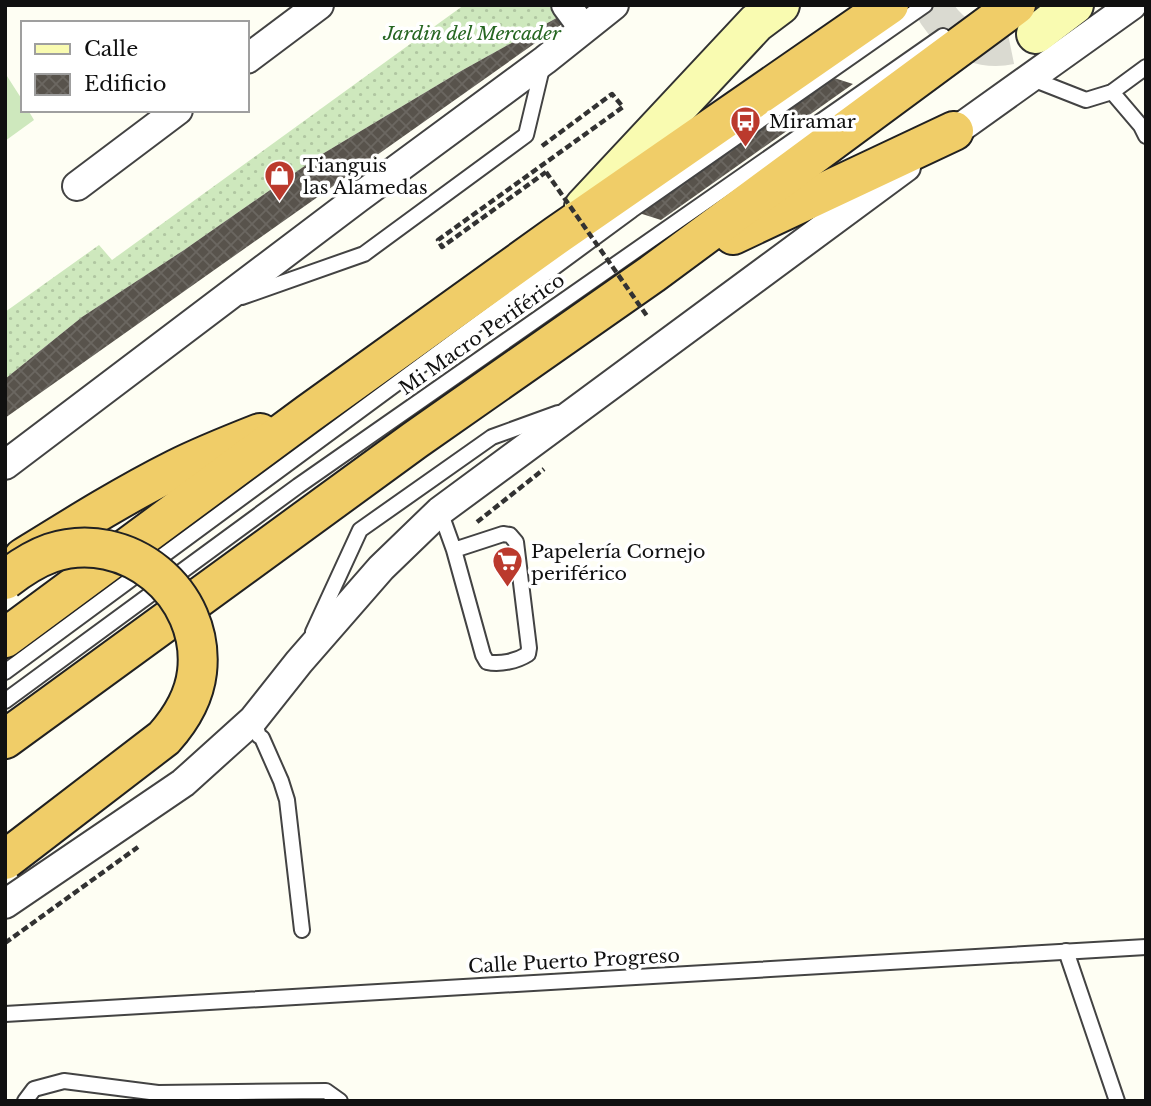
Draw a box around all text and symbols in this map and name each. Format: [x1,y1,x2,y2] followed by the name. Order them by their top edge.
[21,21,248,112] legend
[382,22,562,45] park label: Jardin del Mercader
[84,36,138,62] text: Calle
[84,71,166,97] text: Edificio
[729,104,763,148] bus stop icon: Miramar
[769,110,856,133] place label: Miramar
[303,154,428,199] place label: Tianguis las Alamedas
[263,159,297,203] shop icon: Tianguis las Alamedas
[395,268,569,400] street label: Mi Macro Periférico
[531,540,705,585] place label: Papelería Cornejo periférico
[491,545,525,589] supermarket icon: Papelería Cornejo periférico
[468,944,680,978] street label: Calle Puerto Progreso

